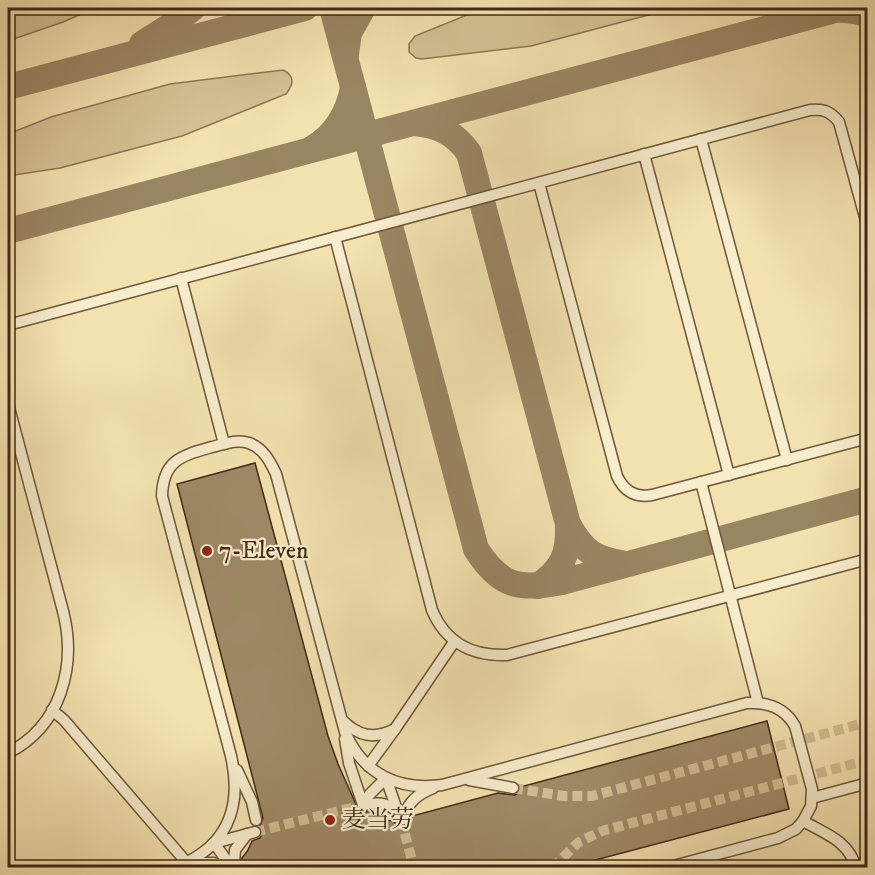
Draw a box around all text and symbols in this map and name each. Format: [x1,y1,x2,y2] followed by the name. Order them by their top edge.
[219,536,309,566] place label: 7-Eleven
[200,544,214,558] marker: 7-Eleven
[342,805,414,835] place label: 麦当劳
[323,813,337,827] marker: 麦当劳

